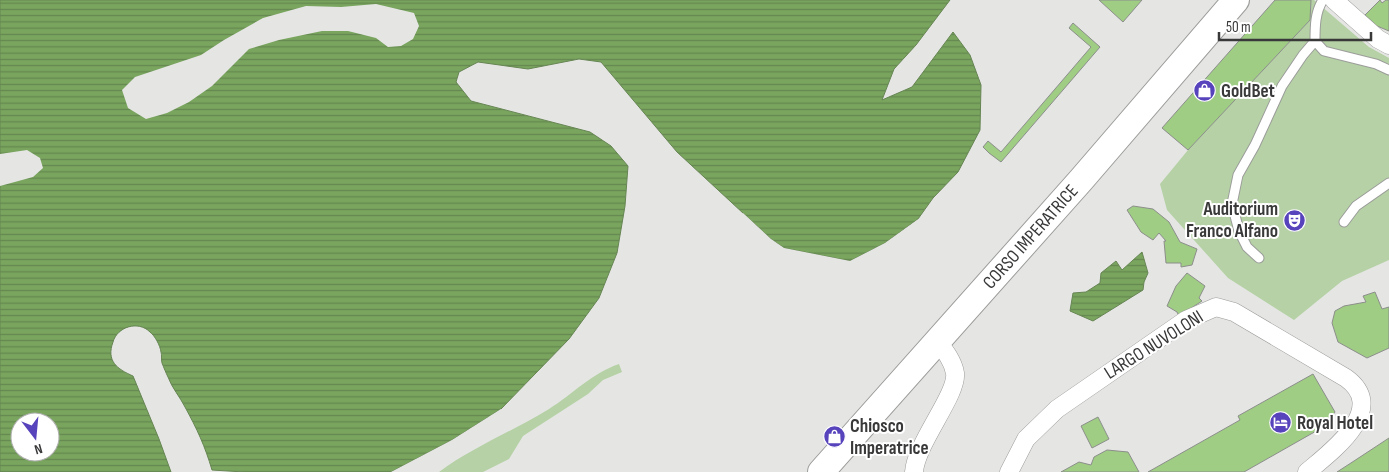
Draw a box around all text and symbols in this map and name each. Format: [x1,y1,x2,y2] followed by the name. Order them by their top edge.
[1219,10,1372,42] scale bar
[1226,18,1251,37] text: 50 m
[1193,79,1217,103] shop icon: GoldBet
[1221,80,1275,103] place label: GoldBet
[978,180,1083,294] street label: CORSO IMPERATRICE
[1186,198,1278,243] place label: Auditorium Franco Alfano
[1282,208,1306,232] theatre icon: Auditorium Franco Alfano
[1100,305,1208,385] street label: LARGO NUVOLONI
[1269,411,1293,435] hotel icon: Royal Hotel
[10,412,60,462] north arrow
[1297,412,1373,435] place label: Royal Hotel
[850,415,929,460] place label: Chiosco Imperatrice
[822,425,846,449] shop icon: Chiosco Imperatrice
[33,440,44,458] text: N

